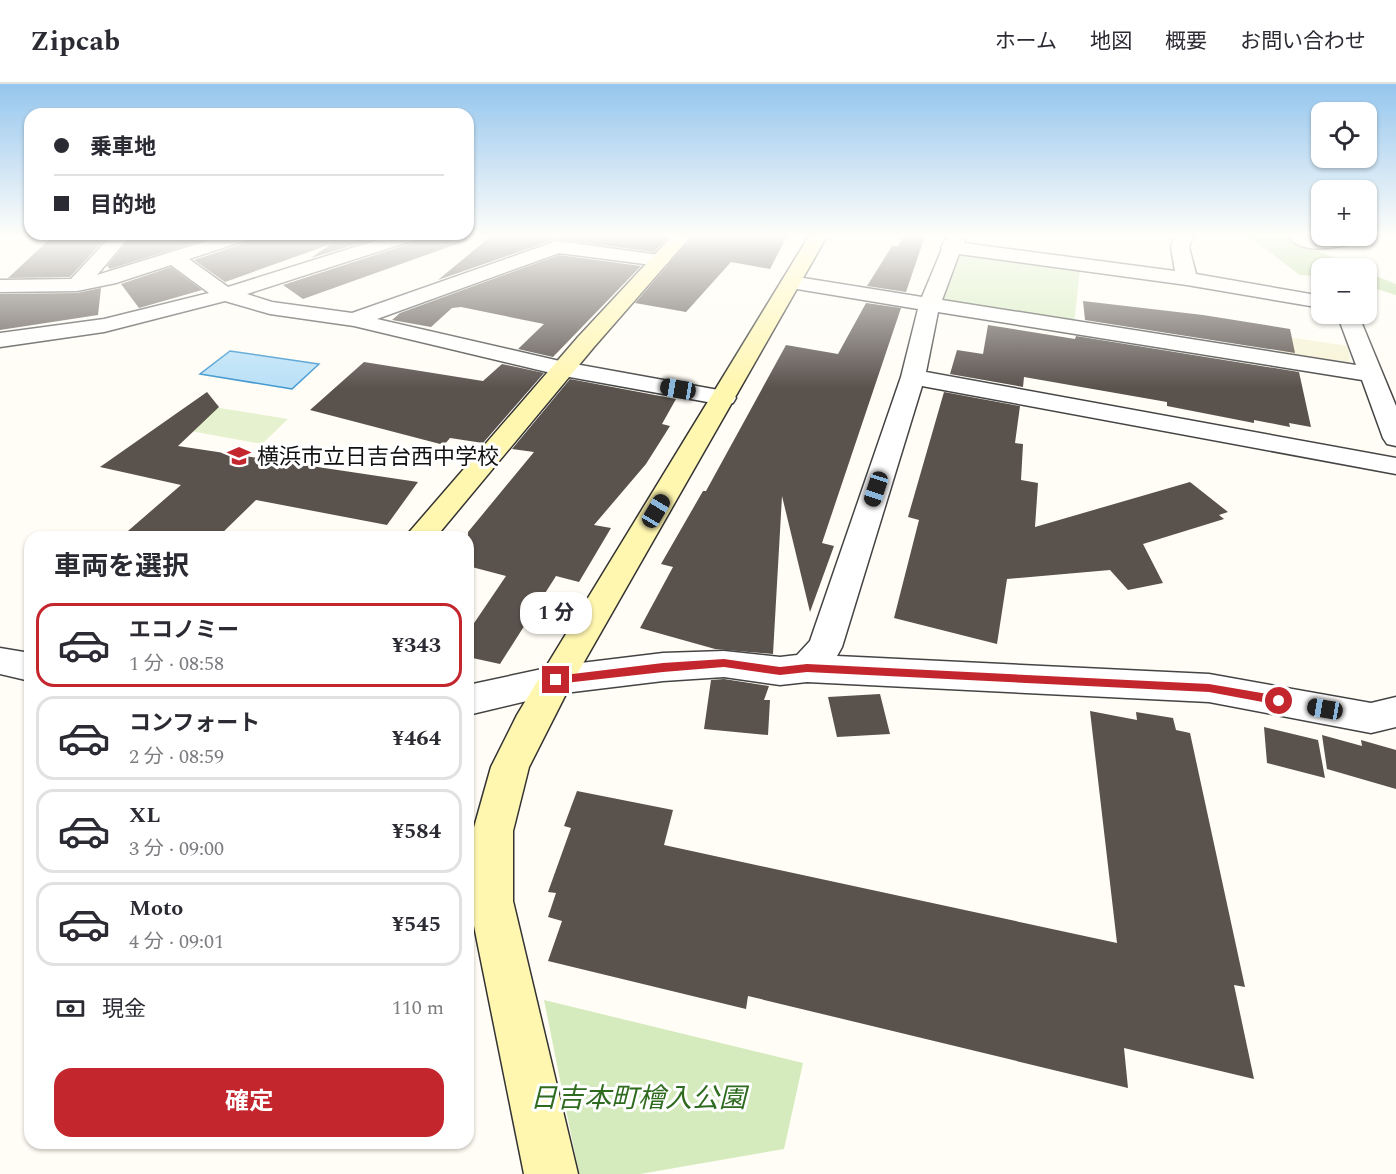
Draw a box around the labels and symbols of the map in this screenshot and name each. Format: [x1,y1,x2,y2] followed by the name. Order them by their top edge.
[659,377,697,401] car
[257,441,499,474] place label: 横浜市立日吉台西中学校
[226,443,252,469] school or university icon: 横浜市立日吉台西中学校
[862,469,890,509] car
[639,491,673,531] car
[520,593,592,635] callout: 1 分
[542,666,569,693] route end
[1265,687,1292,714] route start
[1306,697,1344,721] car
[530,1078,750,1120] park label: 日吉本町檜入公園

